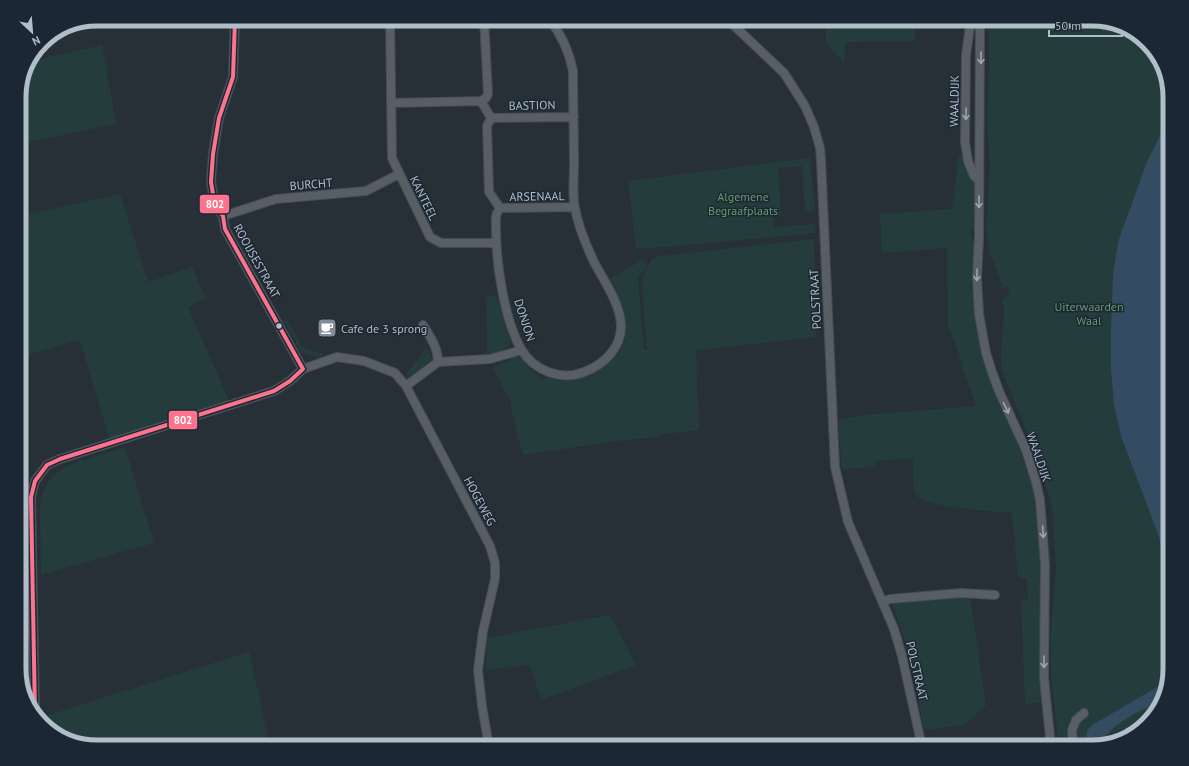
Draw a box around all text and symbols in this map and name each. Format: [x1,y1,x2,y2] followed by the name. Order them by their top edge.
[12,12,52,52] north arrow
[1049,12,1122,38] scale bar
[1055,18,1081,33] text: 50 m
[30,33,43,49] text: N
[977,51,985,64] one-way arrow
[946,75,962,127] street label: WAALDIJK
[508,97,556,113] street label: BASTION
[962,107,970,120] one-way arrow
[407,173,441,223] street label: KANTEEL
[289,175,333,193] street label: BURCHT
[509,188,565,204] street label: ARSENAAL
[708,189,778,218] park label: Algemene Begraafplaats
[199,194,230,214] line badge: 802
[975,195,983,208] one-way arrow
[206,197,224,211] text: 802
[230,221,284,301] street label: ROOIJSESTRAAT
[806,268,824,330] street label: POLSTRAAT
[973,268,981,281] one-way arrow
[511,297,539,343] street label: DONJON
[1054,299,1124,328] park label: Uiterwaarden Waal
[316,317,338,339] cafe icon: Cafe de 3 sprong
[274,321,284,331] unlabelled marker
[341,321,427,336] place label: Cafe de 3 sprong
[1003,402,1010,414] one-way arrow
[168,410,198,430] line badge: 802
[174,413,192,427] text: 802
[1023,430,1055,484] street label: WAALDIJK
[461,474,499,528] street label: HOGEWEG
[1039,525,1046,538] one-way arrow
[903,640,931,703] street label: POLSTRAAT
[1040,655,1048,668] one-way arrow

